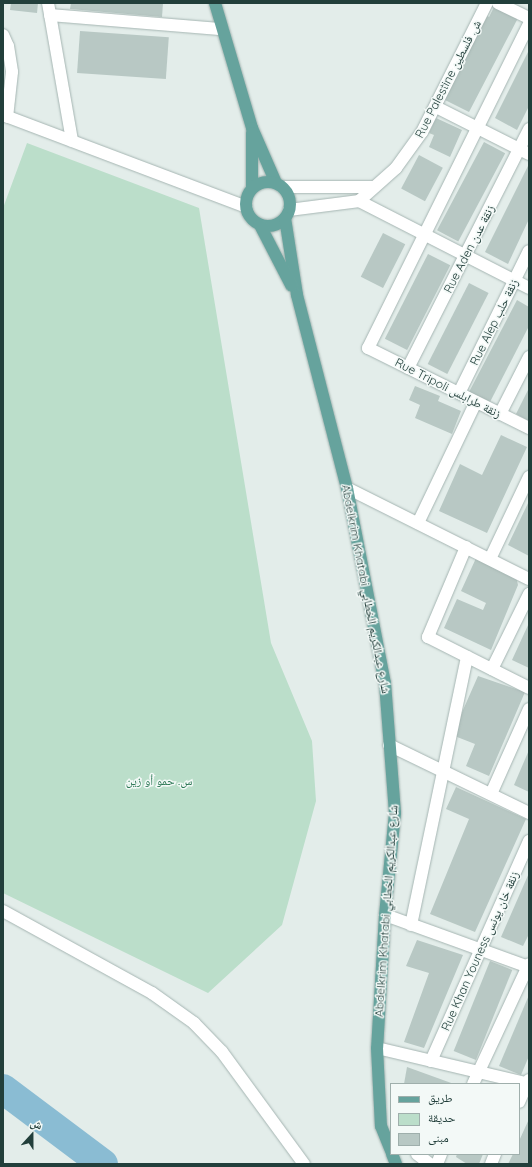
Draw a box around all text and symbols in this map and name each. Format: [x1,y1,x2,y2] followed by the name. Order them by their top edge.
[412,18,484,140] street label: Rue Palestine ش. فلسطين
[441,203,497,295] street label: Rue Aden زنقة عدن
[467,277,521,367] street label: Rue Alep زنقة حلب
[393,355,503,421] street label: Rue Tripoli زنقة طرابلس
[339,483,393,695] street label: Abdelkrim Khatabi شارع عبدالكريم الخطابي
[126,774,192,788] park label: س. حمو أو زين
[371,804,401,1018] street label: Abdelkrim Khatabi شارع عبدالكريم الخطابي
[438,869,522,1033] street label: Rue Khan Youness زنقة خان يونس
[390,1083,520,1155] legend
[428,1090,453,1105] text: طريق
[428,1110,456,1125] text: حديقة
[12,1115,52,1155] north arrow
[28,1115,44,1132] text: ش
[428,1130,449,1145] text: مبنى

